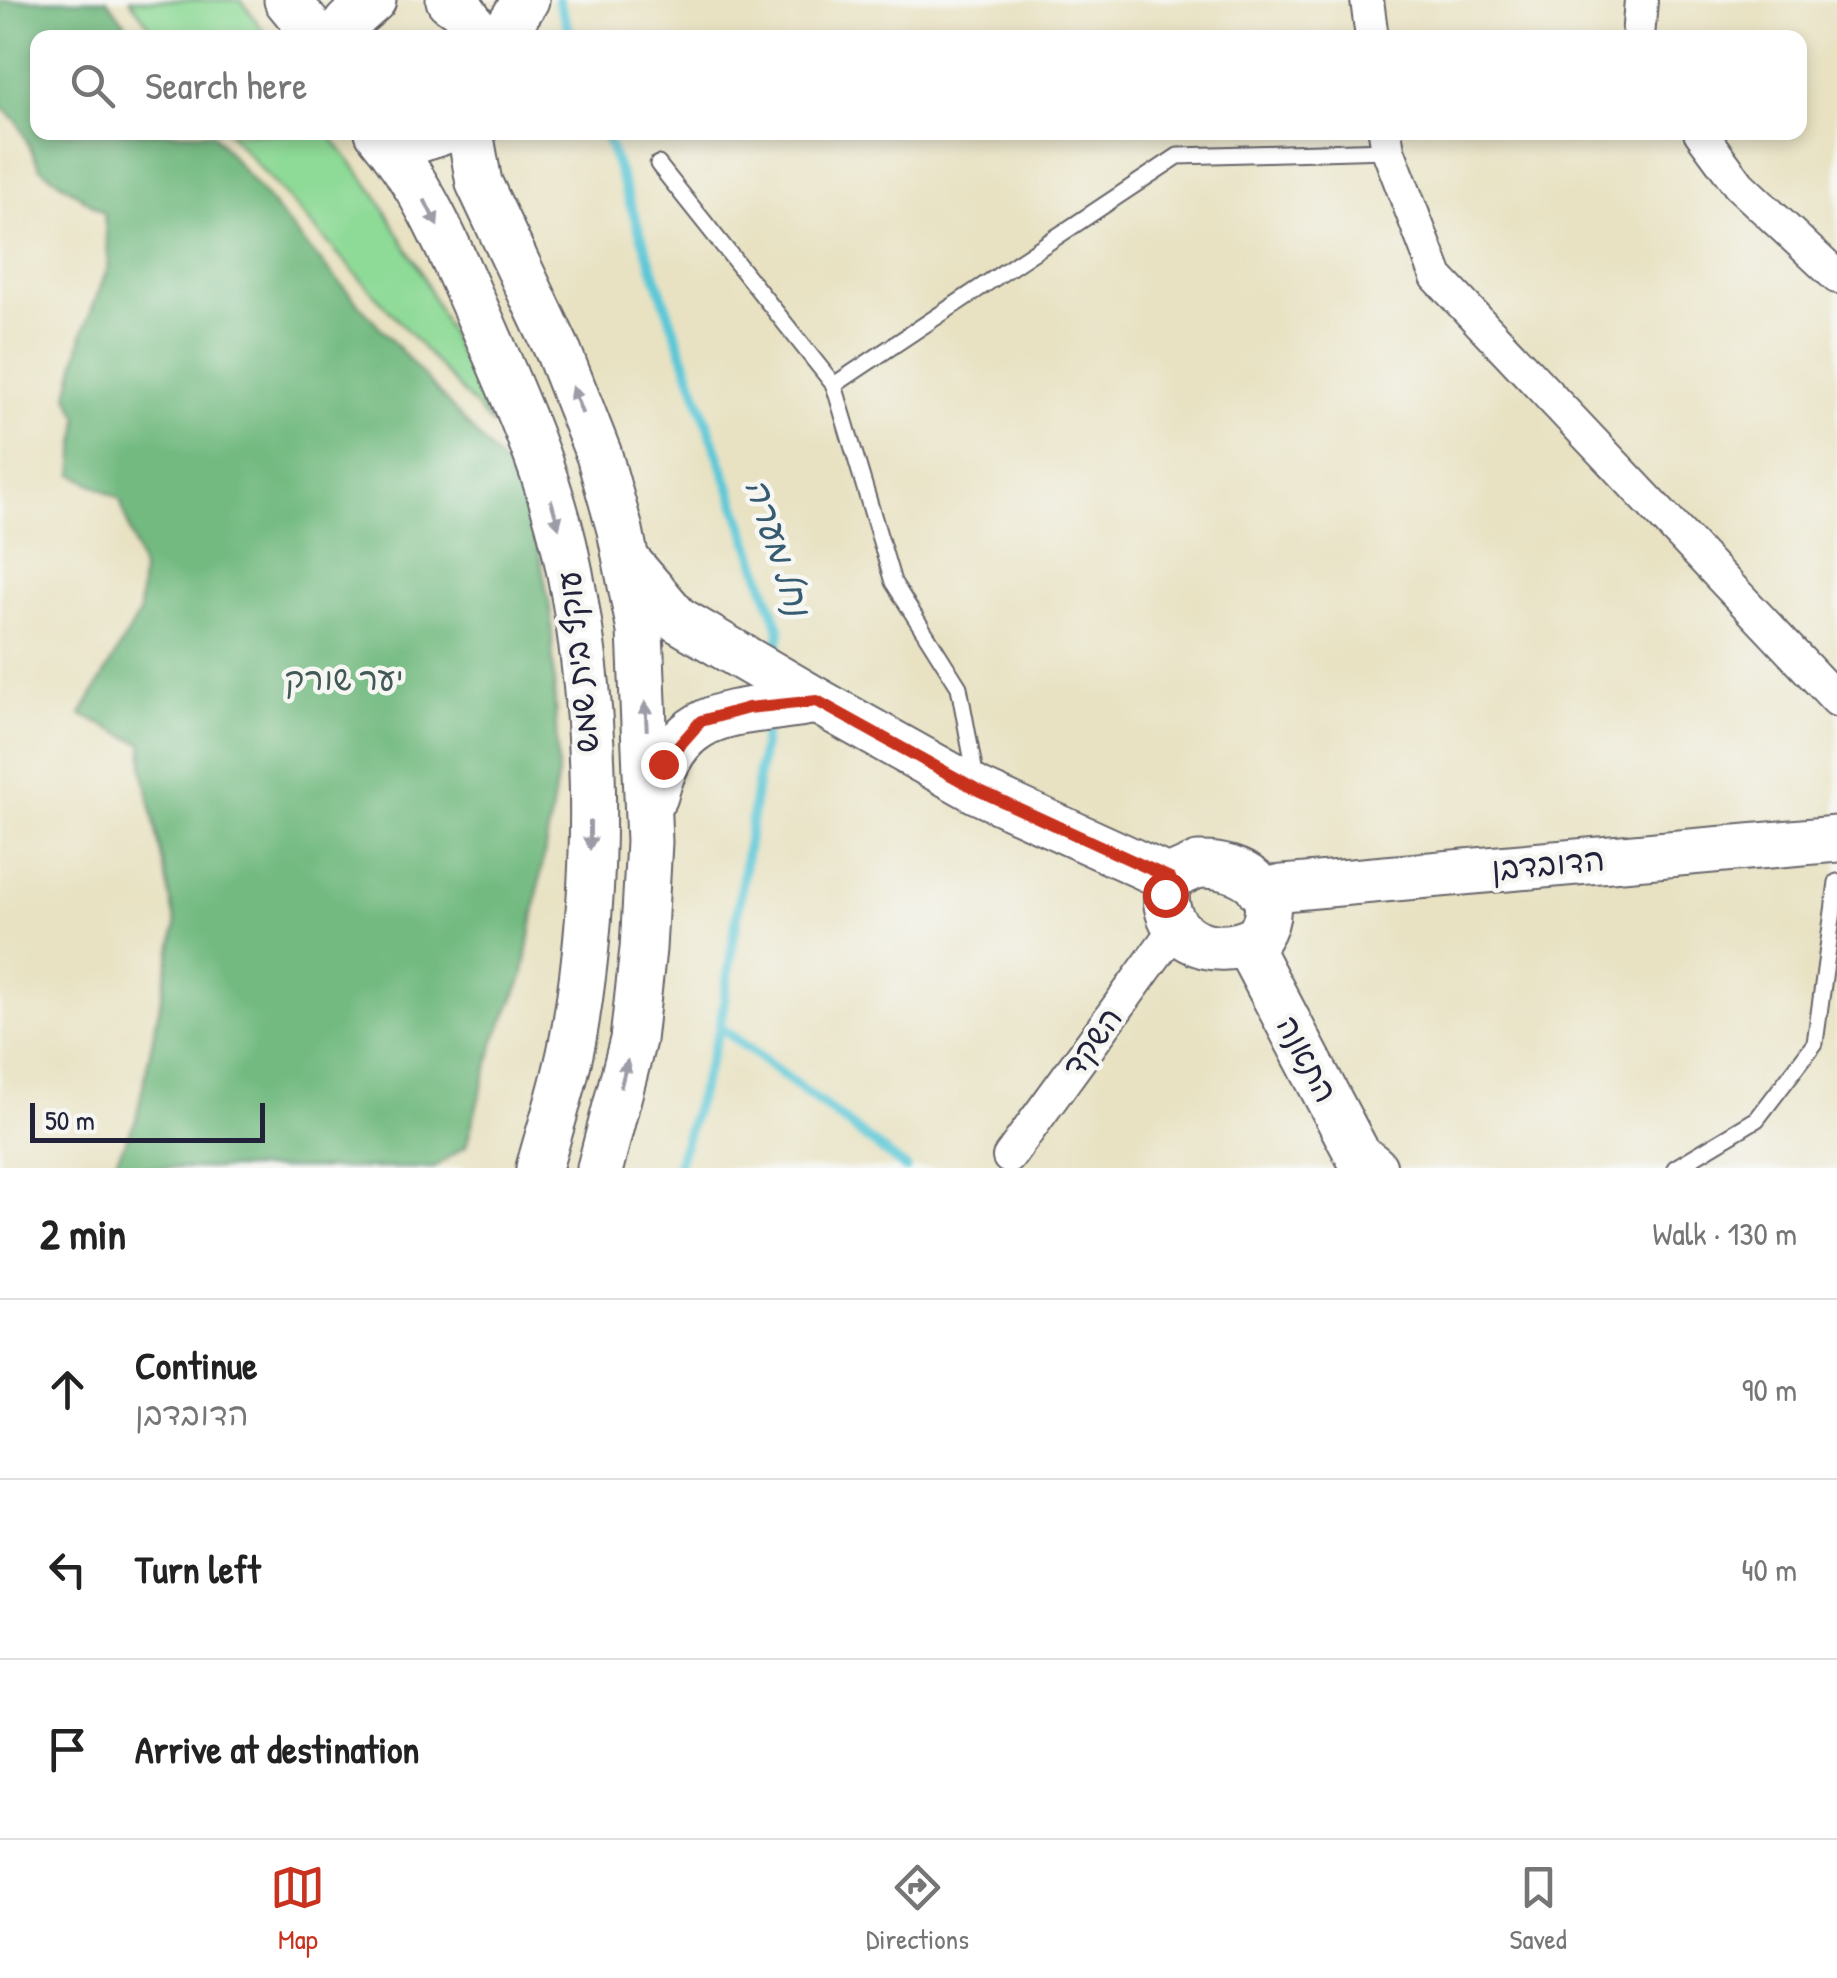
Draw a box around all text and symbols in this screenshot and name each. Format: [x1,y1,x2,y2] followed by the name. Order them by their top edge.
[30,30,1807,140] search box
[65,58,120,113] icon: search
[145,59,307,111] text: Search here
[423,199,440,228] one-way arrow
[569,385,584,415] one-way arrow
[734,472,823,623] water label: נחל מערה
[548,499,563,530] one-way arrow
[547,569,608,755] street label: עוקף בית שמש
[284,657,404,700] park label: יער שורק
[638,699,654,731] one-way arrow
[641,742,687,788] route end
[582,820,598,852] one-way arrow
[1490,837,1606,890] street label: הדובדבן
[1143,872,1189,918] route start
[1052,998,1132,1085] street label: השקד
[1267,1008,1348,1110] street label: התאנה
[617,1058,633,1089] one-way arrow
[30,1098,265,1142] scale bar
[45,1101,95,1139] text: 50 m
[40,1205,126,1262] text: 2 min
[1652,1212,1797,1255] text: Walk · 130 m
[135,1339,257,1391] text: Continue
[40,1362,95,1417] icon: ahead
[1742,1368,1797,1411] text: 90 m
[135,1392,249,1435] text: הדובדבן
[40,1542,95,1597] icon: left
[135,1543,260,1595] text: Turn left
[1742,1548,1797,1591] text: 40 m
[40,1722,95,1777] icon: arrive
[135,1723,419,1775] text: Arrive at destination
[270,1860,325,1958] tab: Map
[866,1860,969,1958] tab: Directions
[1510,1860,1567,1958] tab: Saved

